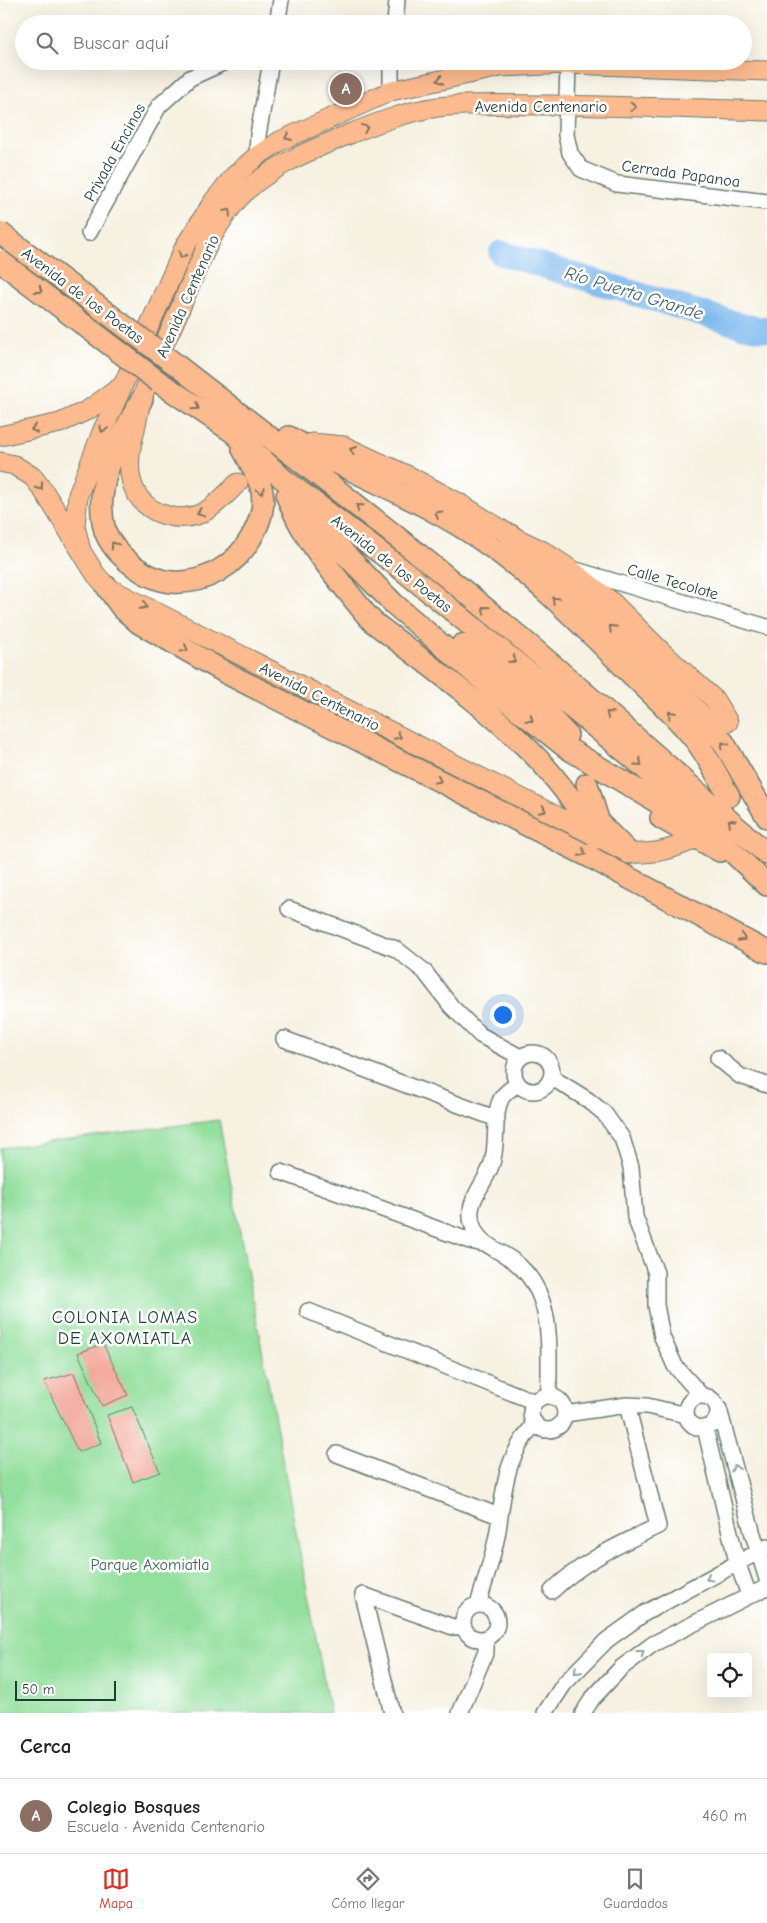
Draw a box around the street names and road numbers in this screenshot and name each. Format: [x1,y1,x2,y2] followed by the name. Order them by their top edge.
[475,98,607,116] street label: Avenida Centenario
[80,100,149,205] street label: Privada Encinos
[620,157,741,191] street label: Cerrada Papanoa
[153,232,223,361] street label: Avenida Centenario
[18,244,147,348] street label: Avenida de los Poetas
[328,511,455,617] street label: Avenida de los Poetas
[625,560,720,604] street label: Calle Tecolote
[256,659,383,735] street label: Avenida Centenario

